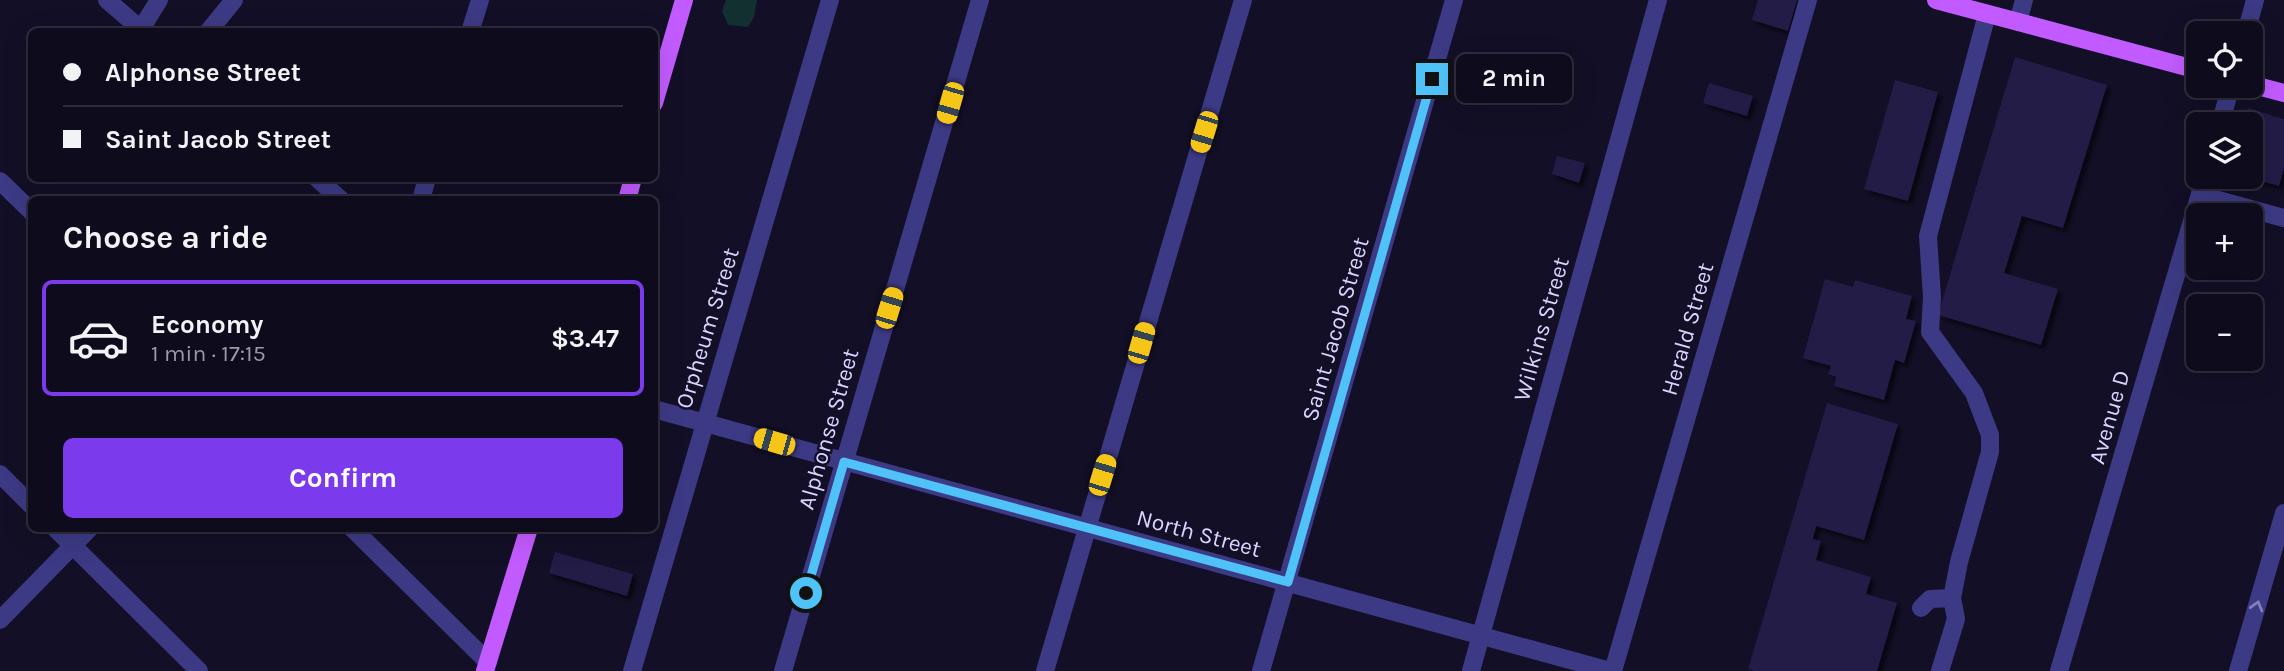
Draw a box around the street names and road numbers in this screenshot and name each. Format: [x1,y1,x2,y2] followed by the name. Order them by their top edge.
[1296,234,1375,424] street label: Saint Jacob Street
[670,244,745,412] street label: Orpheum Street
[1508,254,1575,404] street label: Wilkins Street
[1656,259,1719,399] street label: Herald Street
[793,345,864,513] street label: Alphonse Street
[2083,367,2136,467] street label: Avenue D
[1134,504,1264,563] street label: North Street

